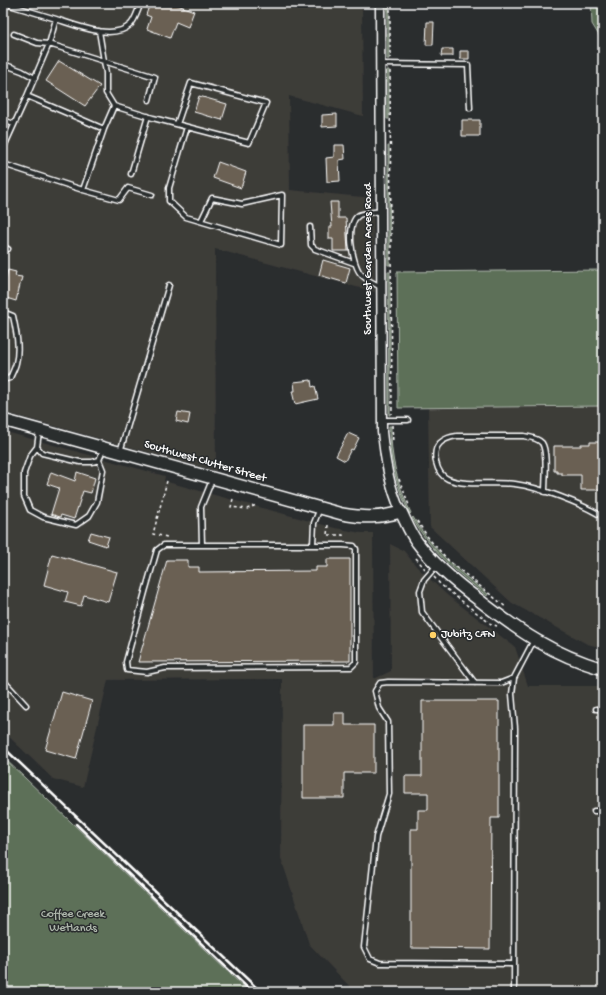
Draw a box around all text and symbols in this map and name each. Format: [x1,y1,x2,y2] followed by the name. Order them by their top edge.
[362,182,376,335] street label: Southwest Garden Acres Road
[142,438,269,486] street label: Southwest Clutter Street
[441,628,496,642] place label: Jubitz CFN
[428,630,438,640] marker: Jubitz CFN
[41,908,107,936] park label: Coffee Creek Wetlands

